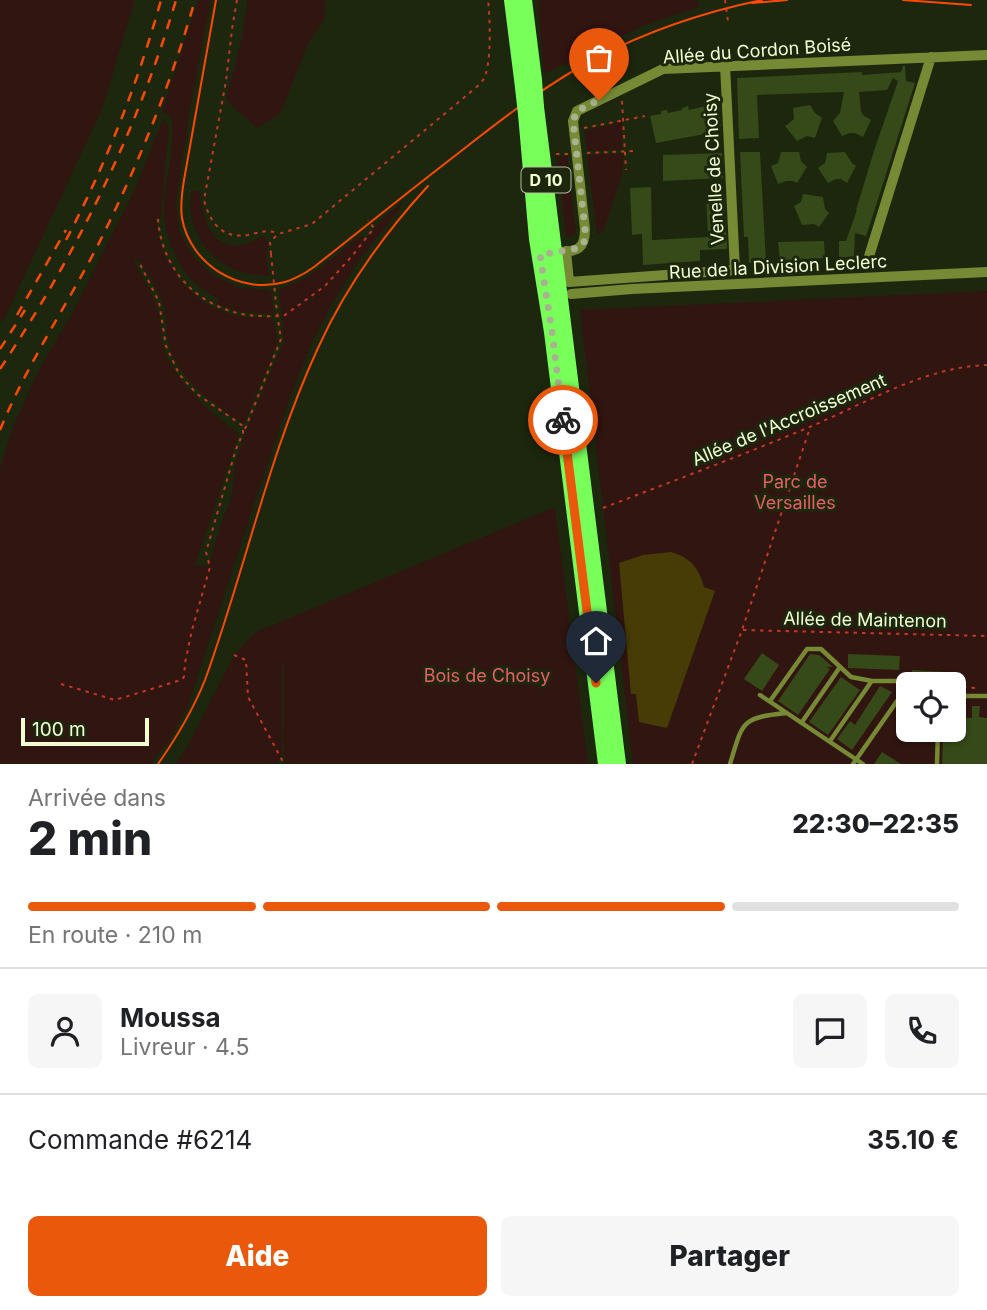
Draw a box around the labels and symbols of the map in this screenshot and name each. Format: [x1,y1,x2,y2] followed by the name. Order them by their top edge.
[569,28,629,100] pin
[662,33,852,68] street label: Allée du Cordon Boisé
[699,92,728,246] street label: Venelle de Choisy
[522,168,570,192] road number: D 10
[668,250,888,283] street label: Rue de la Division Leclerc
[689,369,889,470] street label: Allée de l'Accroissement
[528,385,598,455] courier
[754,471,836,513] park label: Parc de Versailles
[783,608,947,631] street label: Allée de Maintenon
[566,611,626,683] pin
[424,665,550,686] park label: Bois de Choisy
[21,715,149,747] scale bar

